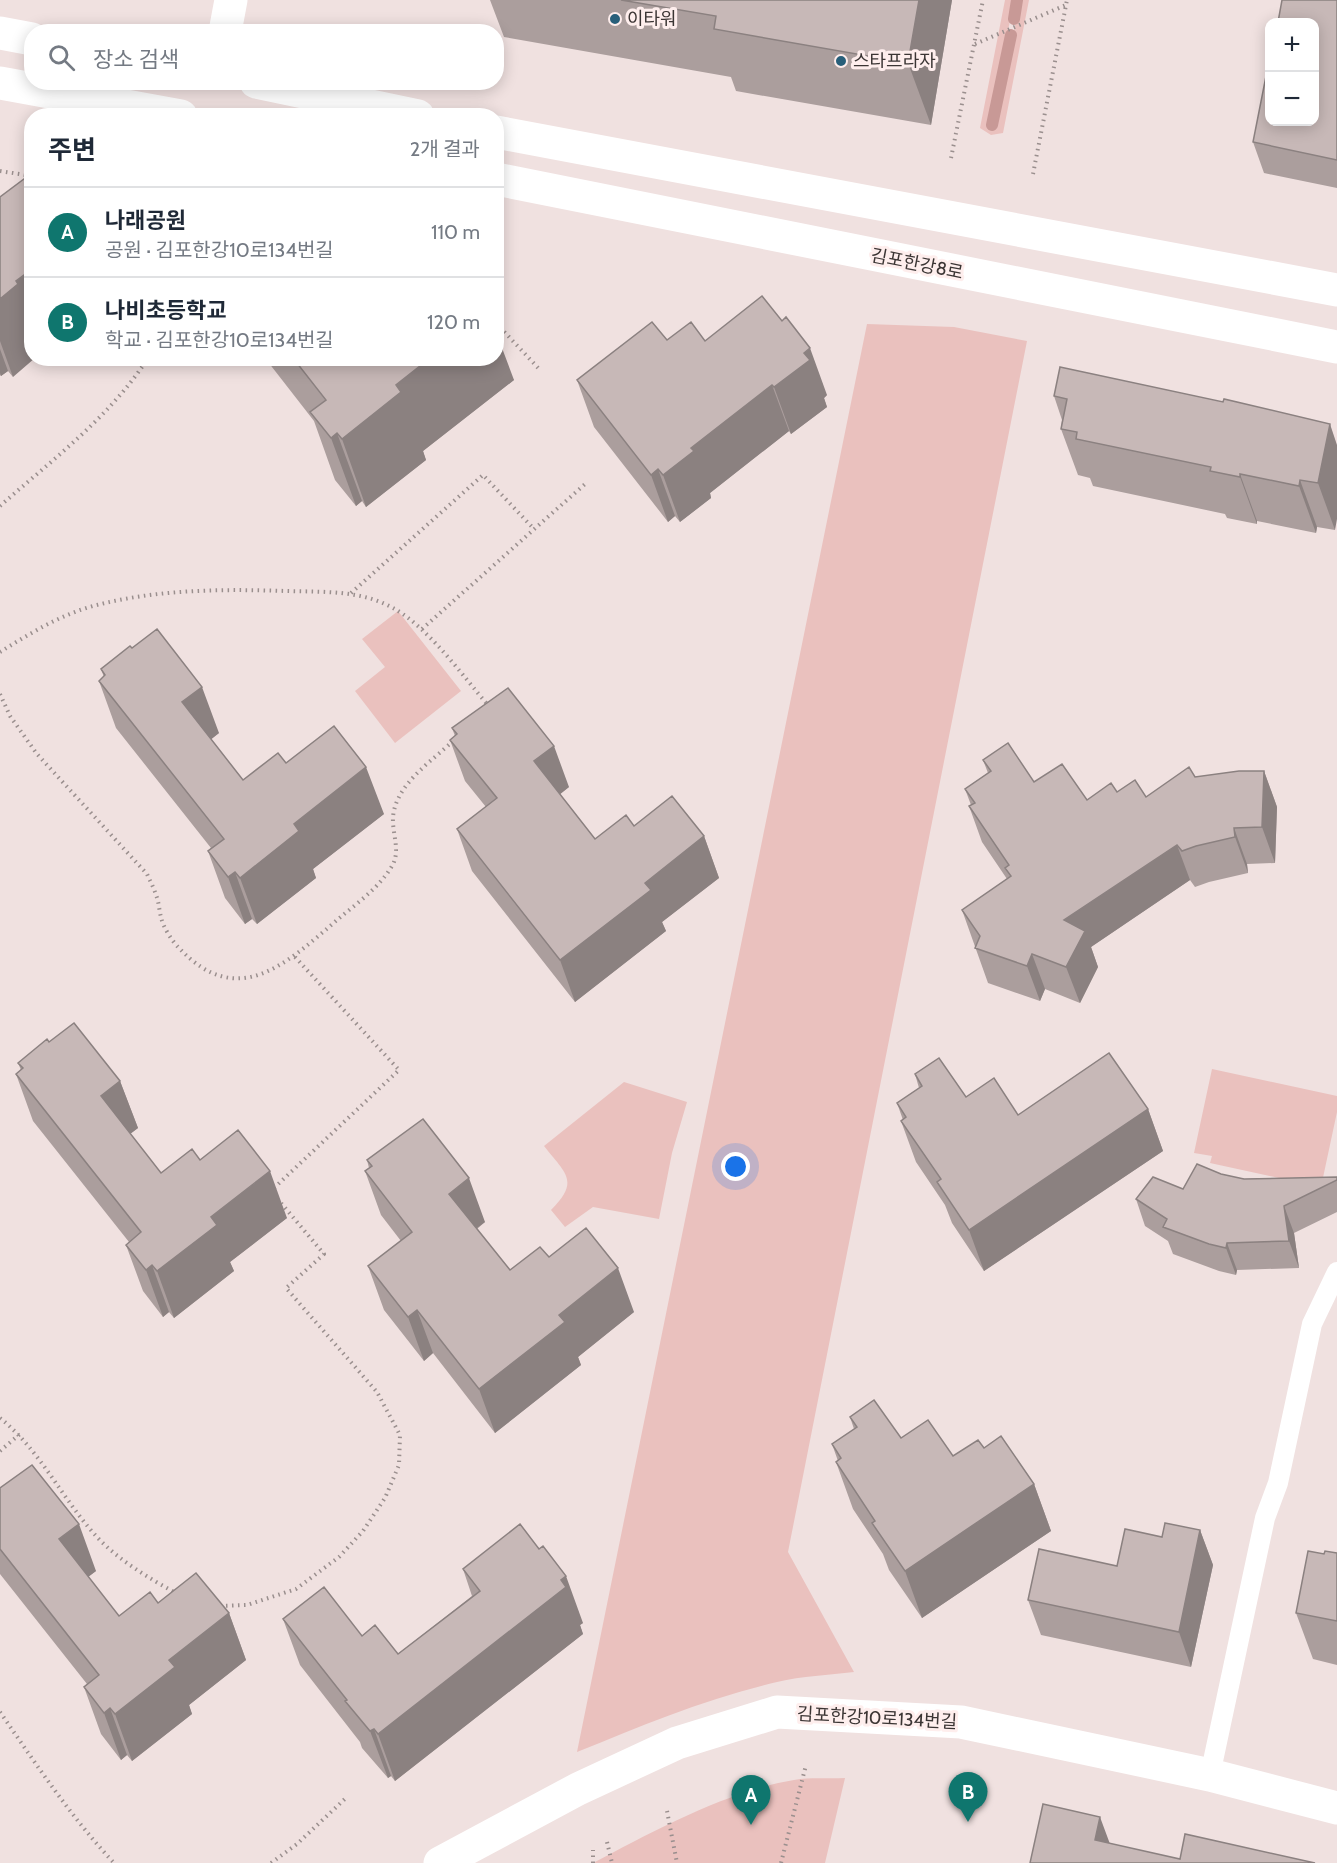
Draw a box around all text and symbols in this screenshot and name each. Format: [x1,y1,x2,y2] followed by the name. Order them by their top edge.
[627,8,677,30] place label: 이타워
[608,12,622,26] marker: 이타워
[1265,18,1319,126] map controls
[1265,18,1319,72] button: +
[24,24,504,90] search box
[45,41,78,74] icon: search
[93,46,179,73] text: 장소 검색
[853,50,936,72] place label: 스타프라자
[834,54,848,68] marker: 스타프라자
[1265,72,1319,126] button: −
[48,134,96,166] text: 주변
[410,137,480,161] text: 2개 결과
[105,207,186,234] text: 나래공원
[61,220,74,244] text: A
[431,220,480,244] text: 110 m
[105,238,334,262] text: 공원 · 김포한강10로134번길
[869,244,965,284] street label: 김포한강8로
[105,297,226,324] text: 나비초등학교
[61,310,74,334] text: B
[427,310,480,334] text: 120 m
[105,328,334,352] text: 학교 · 김포한강10로134번길
[721,1152,750,1181] your location
[796,1703,958,1733] street label: 김포한강10로134번길
[948,1772,988,1822] pin: B
[732,1776,771,1825] pin: A

